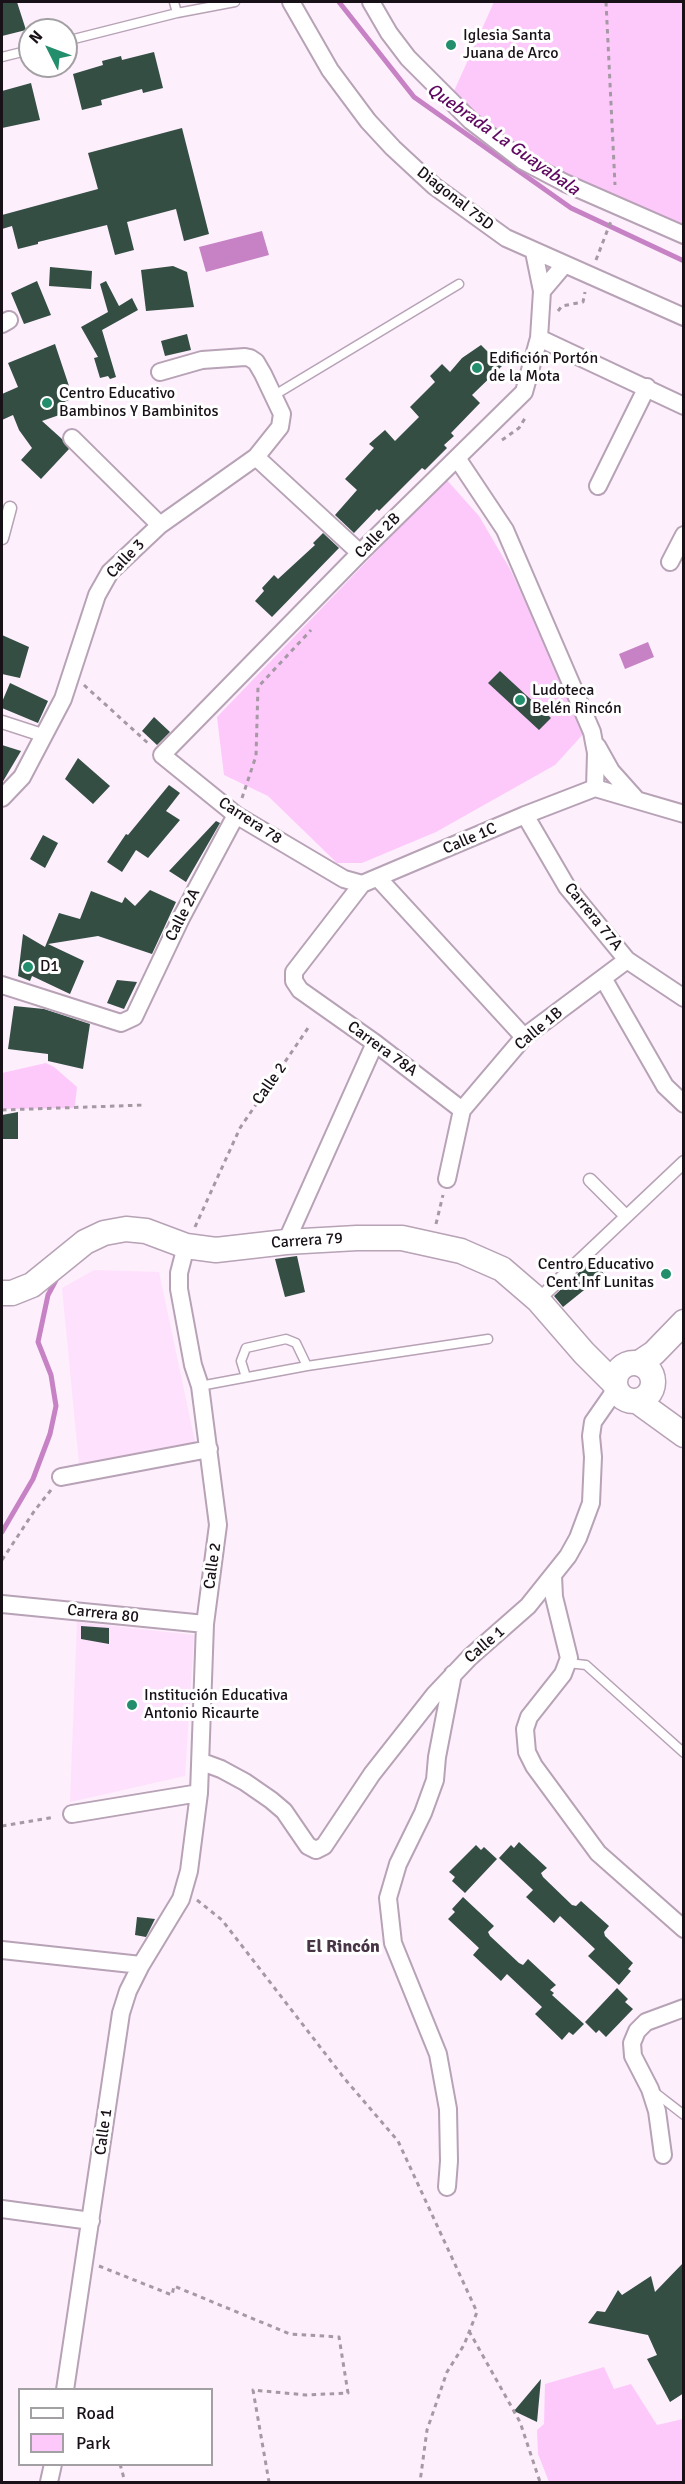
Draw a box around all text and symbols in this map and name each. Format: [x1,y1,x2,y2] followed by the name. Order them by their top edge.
[18,18,78,78] north arrow
[25,26,47,48] text: N
[463,26,559,64] place label: Iglesia Santa Juana de Arco
[444,38,458,52] marker: Iglesia Santa Juana de Arco
[423,79,583,201] water label: Quebrada La Guayabala
[413,163,497,235] street label: Diagonal 75D
[489,349,598,387] place label: Edifición Portón de la Mota
[470,361,484,375] marker: Edifición Portón de la Mota
[59,384,219,422] place label: Centro Educativo Bambinos Y Bambinitos
[40,396,54,410] marker: Centro Educativo Bambinos Y Bambinitos
[351,509,405,563] street label: Calle 2B
[103,535,149,583] street label: Calle 3
[532,681,622,719] place label: Ludoteca Belén Rincón
[513,693,527,707] marker: Ludoteca Belén Rincón
[215,793,285,849] street label: Carrera 78
[440,819,500,859] street label: Calle 1C
[560,879,626,955] street label: Carrera 77A
[162,885,204,945] street label: Calle 2A
[40,957,59,977] place label: D1
[21,960,35,974] marker: D1
[511,1003,567,1055] street label: Calle 1B
[343,1017,421,1081] street label: Carrera 78A
[249,1059,291,1109] street label: Calle 2
[271,1229,343,1253] street label: Carrera 79
[538,1255,654,1293] place label: Centro Educativo Cent Inf Lunitas
[659,1267,673,1281] marker: Centro Educativo Cent Inf Lunitas
[200,1541,226,1591] street label: Calle 2
[66,1601,140,1627] street label: Carrera 80
[461,1622,509,1668] street label: Calle 1
[144,1686,288,1724] place label: Institución Educativa Antonio Ricaurte
[125,1698,139,1712] marker: Institución Educativa Antonio Ricaurte
[306,1936,380,1958] district label: El Rincón
[91,2107,117,2157] street label: Calle 1
[18,2388,213,2466] legend
[76,2402,115,2424] text: Road
[76,2432,111,2454] text: Park

